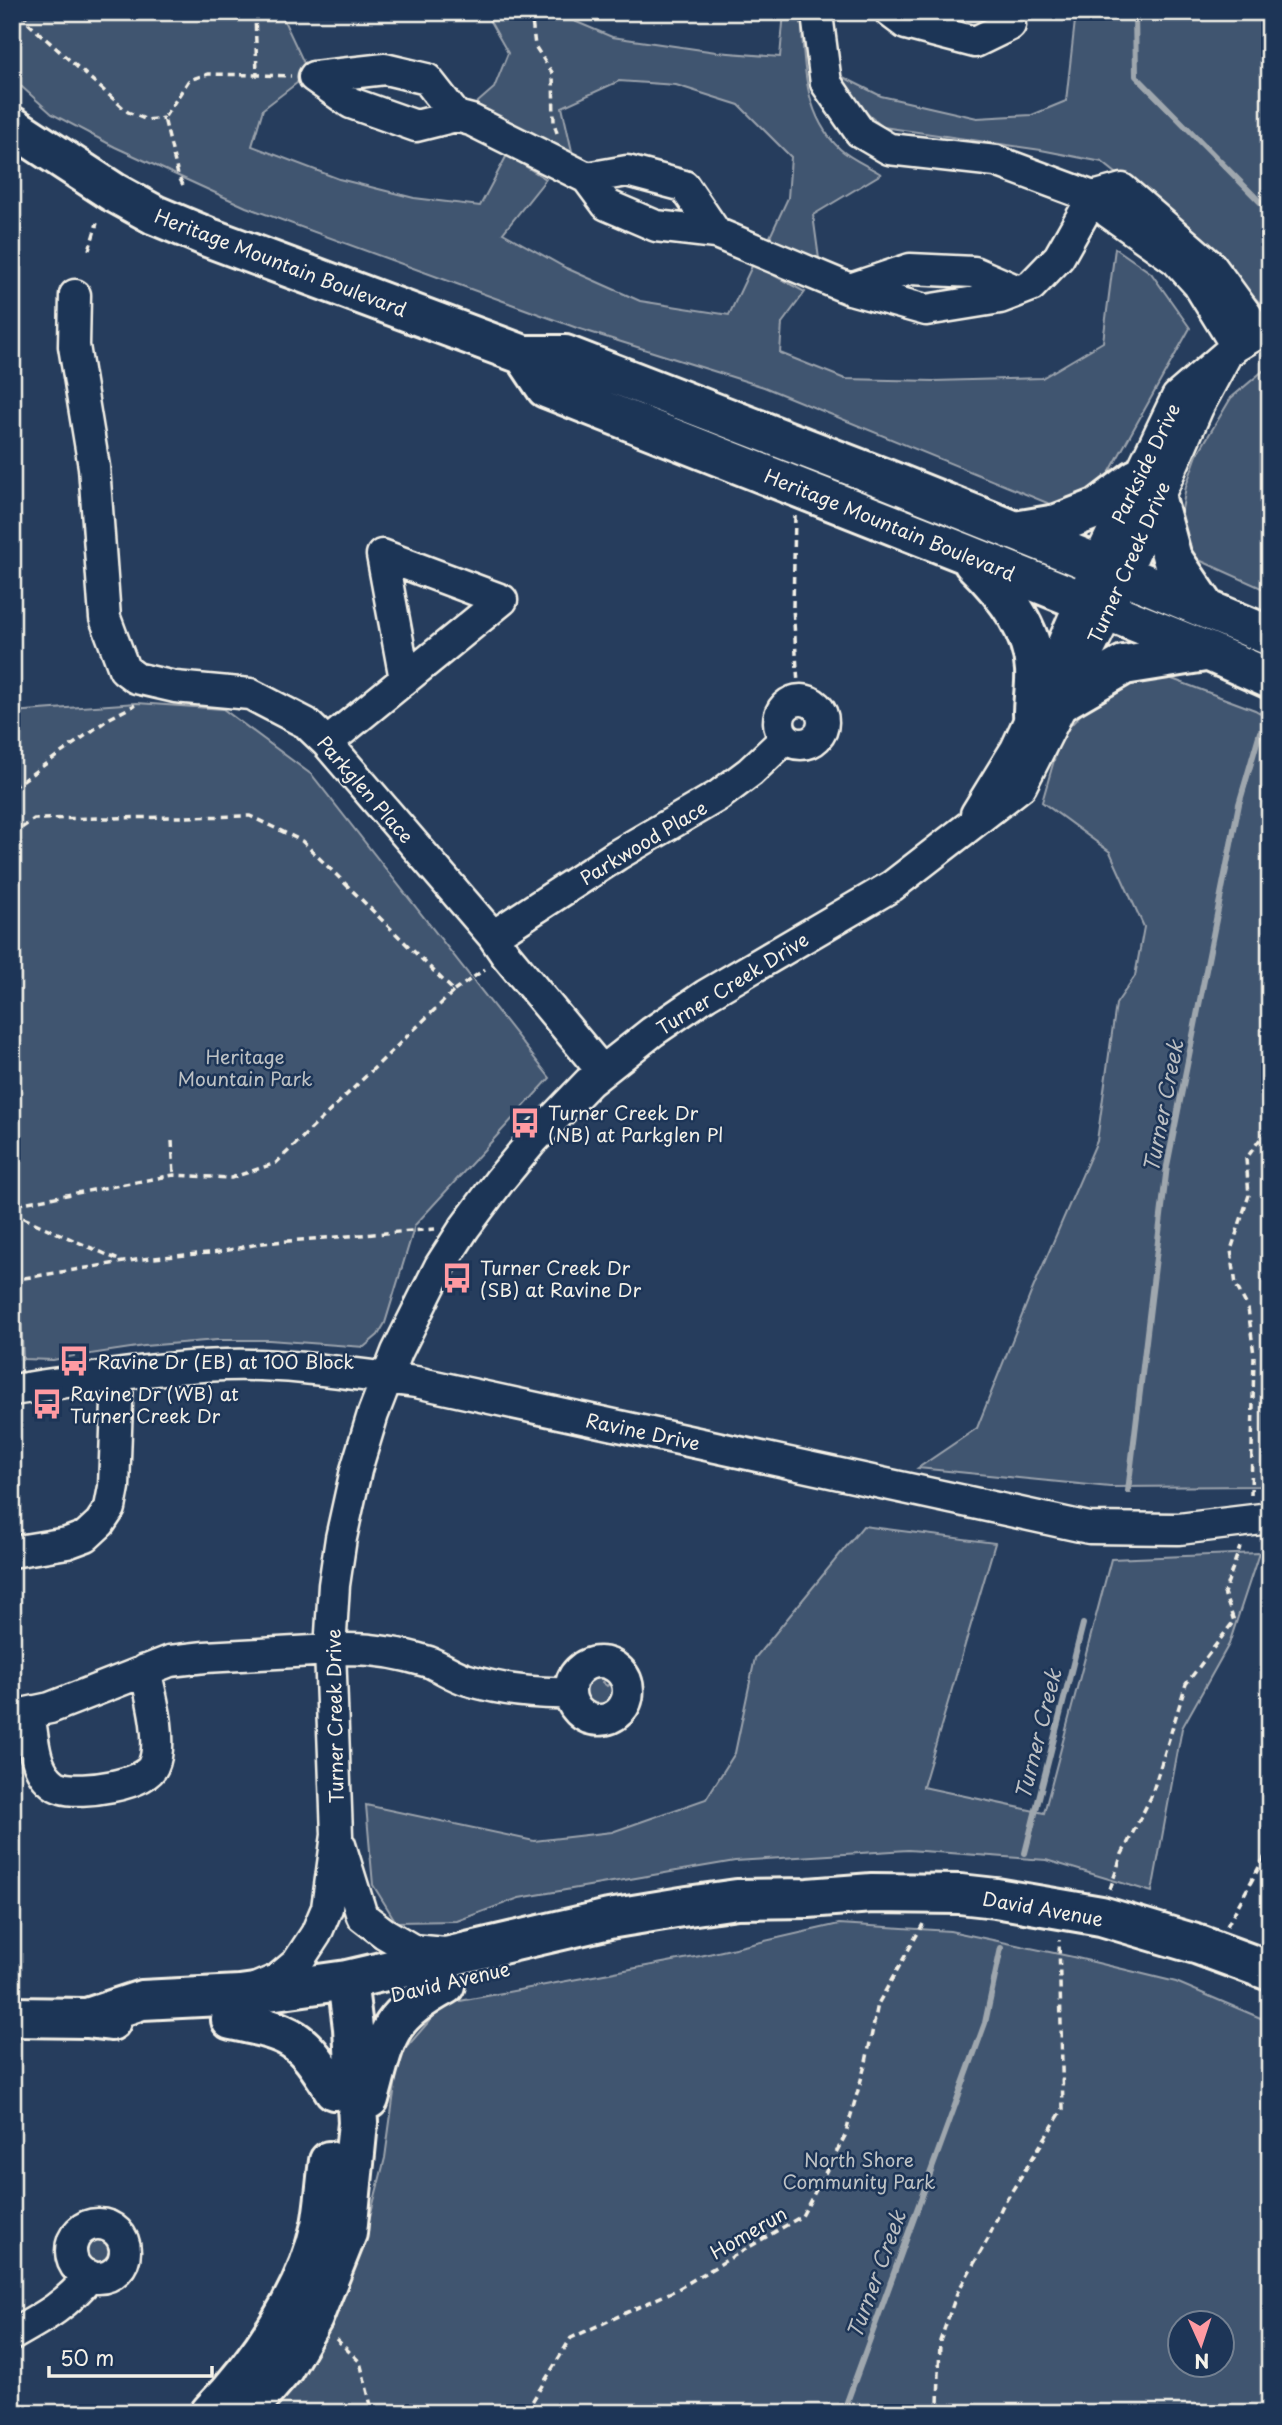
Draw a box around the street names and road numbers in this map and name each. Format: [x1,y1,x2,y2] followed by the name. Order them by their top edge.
[151,201,411,323] street label: Heritage Mountain Boulevard
[1104,398,1186,528] street label: Parkside Drive
[761,461,1020,587] street label: Heritage Mountain Boulevard
[1080,477,1176,647] street label: Turner Creek Drive
[311,729,421,849] street label: Parkglen Place
[574,793,712,891] street label: Parkwood Place
[651,925,813,1041] street label: Turner Creek Drive
[583,1405,703,1457] street label: Ravine Drive
[318,1628,350,1804] street label: Turner Creek Drive
[981,1884,1105,1932] street label: David Avenue
[387,1954,513,2008] street label: David Avenue
[704,2199,792,2265] street label: Homerun

